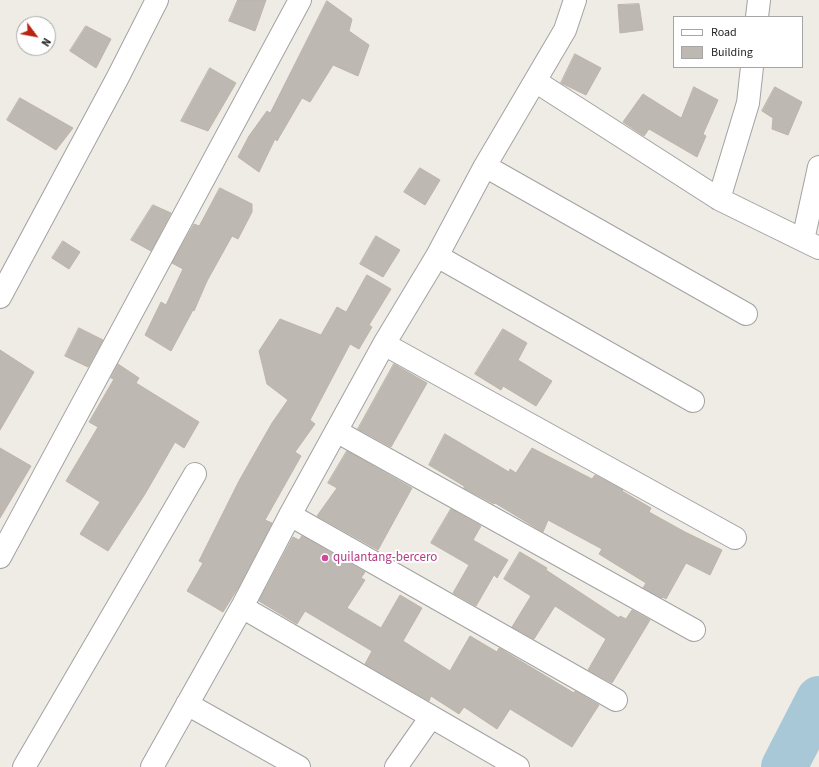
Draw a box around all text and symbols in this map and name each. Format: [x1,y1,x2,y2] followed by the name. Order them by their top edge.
[16,16,56,56] north arrow
[673,16,803,68] legend
[711,24,737,41] text: Road
[37,35,54,49] text: N
[711,44,753,61] text: Building
[333,550,437,566] place label: quilantang-bercero
[320,553,330,563] marker: quilantang-bercero

